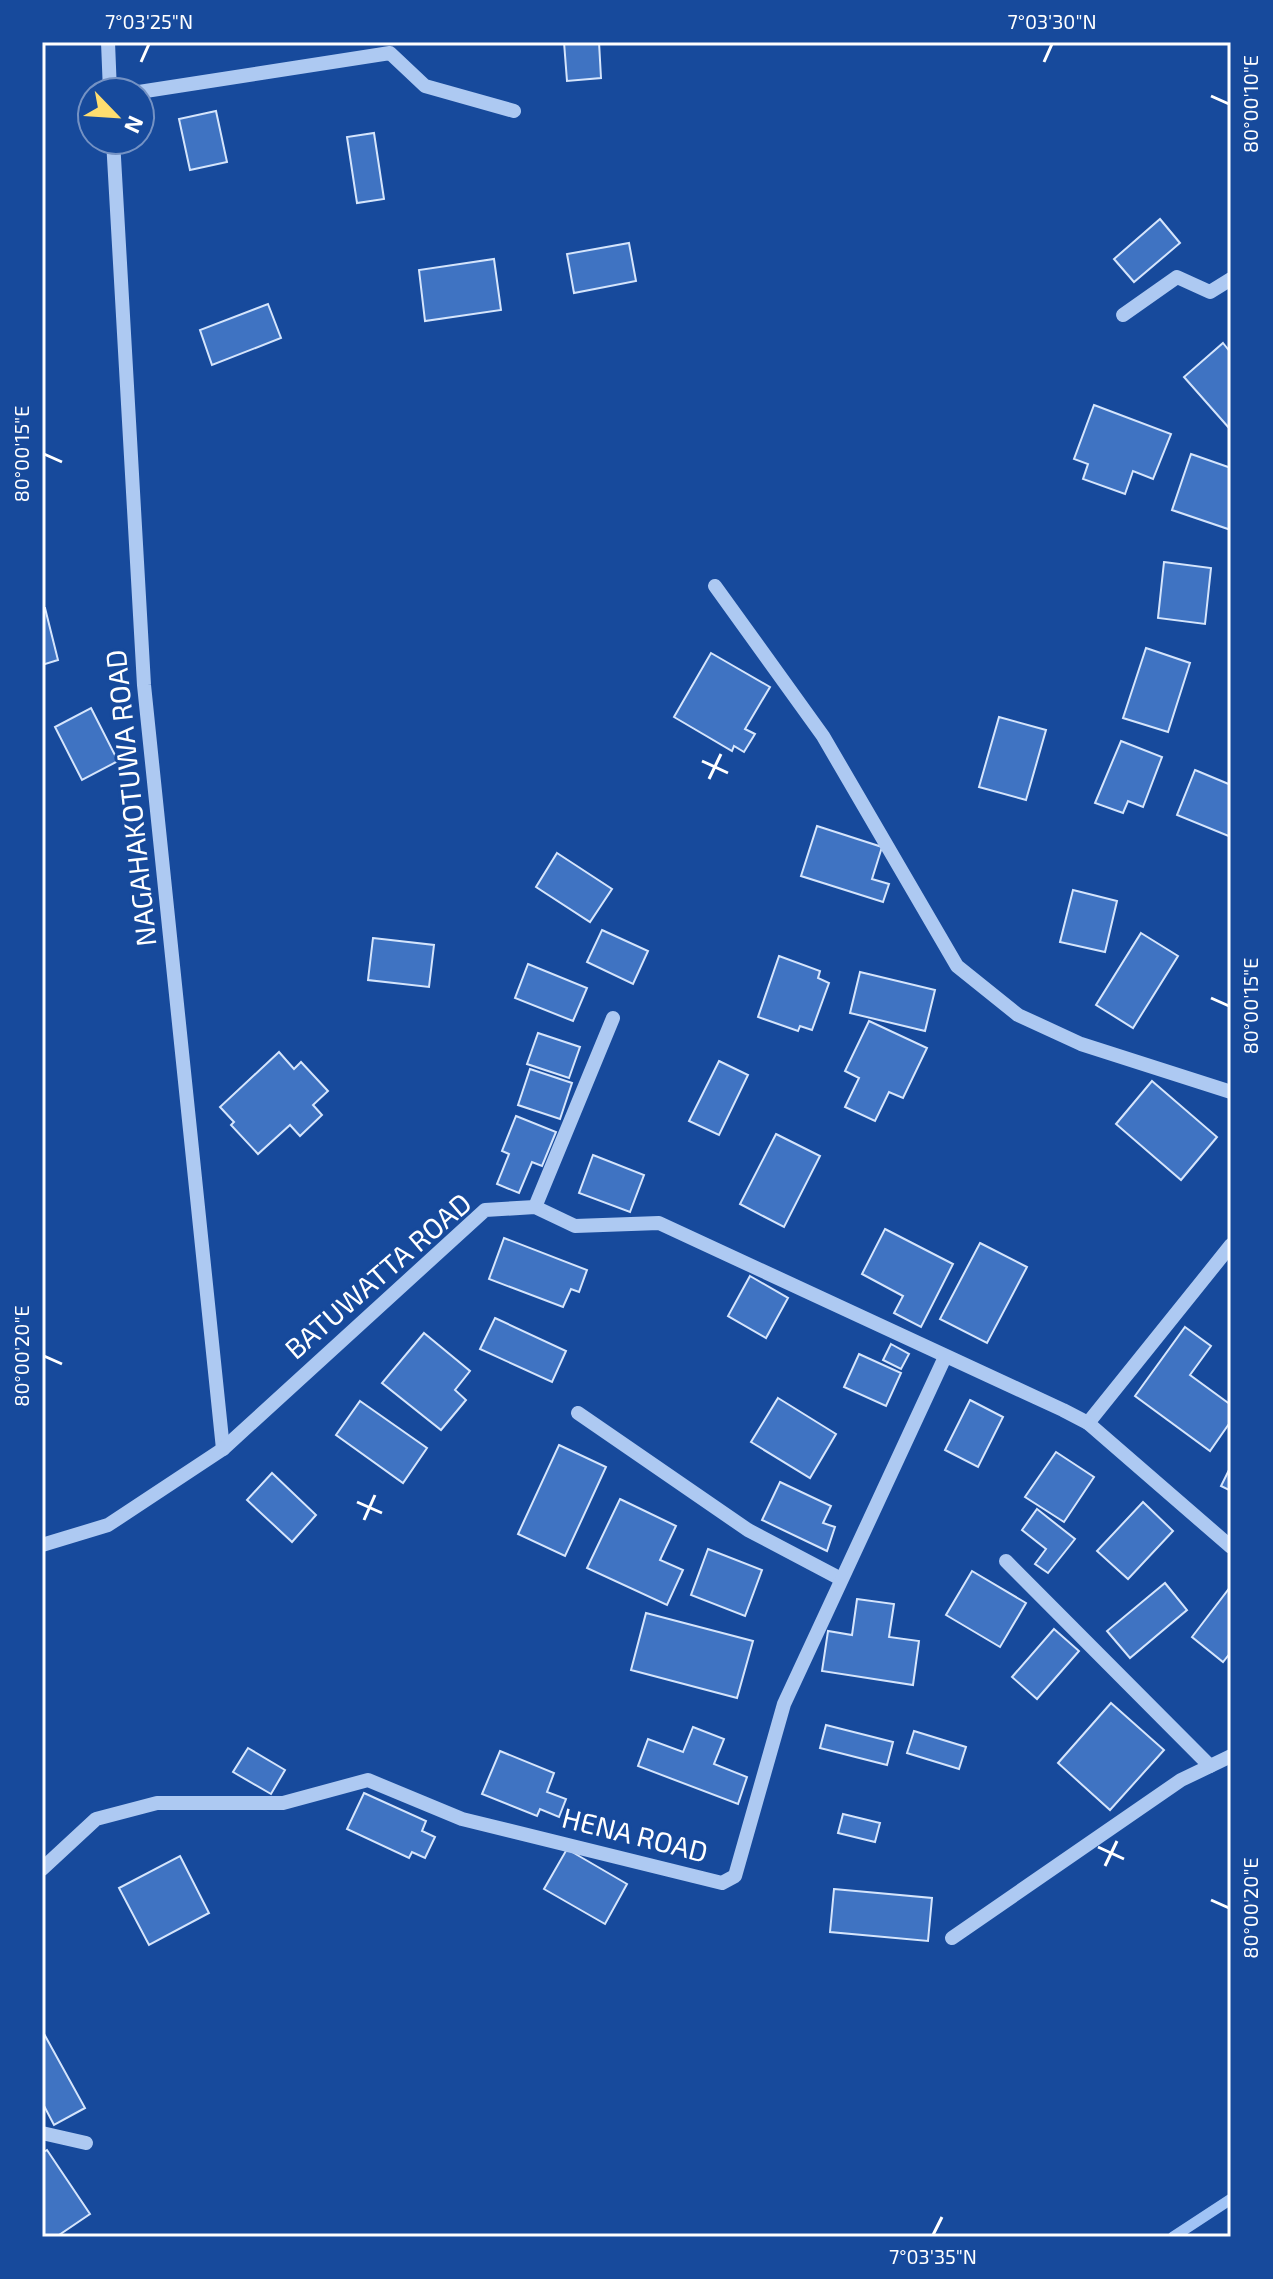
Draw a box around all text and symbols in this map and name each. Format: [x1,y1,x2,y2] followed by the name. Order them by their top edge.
[105,9,193,33] text: 7°03'25"N
[1007,9,1097,33] text: 7°03'30"N
[1238,55,1262,153] text: 80°00'10"E
[76,76,156,156] north arrow
[120,112,150,138] text: N
[9,406,33,502] text: 80°00'15"E
[98,648,162,948] street label: NAGAHAKOTUWA ROAD
[1238,958,1262,1054] text: 80°00'15"E
[277,1185,477,1365] street label: BATUWATTA ROAD
[9,1305,33,1407] text: 80°00'20"E
[559,1800,712,1869] street label: HENA ROAD
[1238,1857,1262,1959] text: 80°00'20"E
[889,2244,977,2268] text: 7°03'35"N

